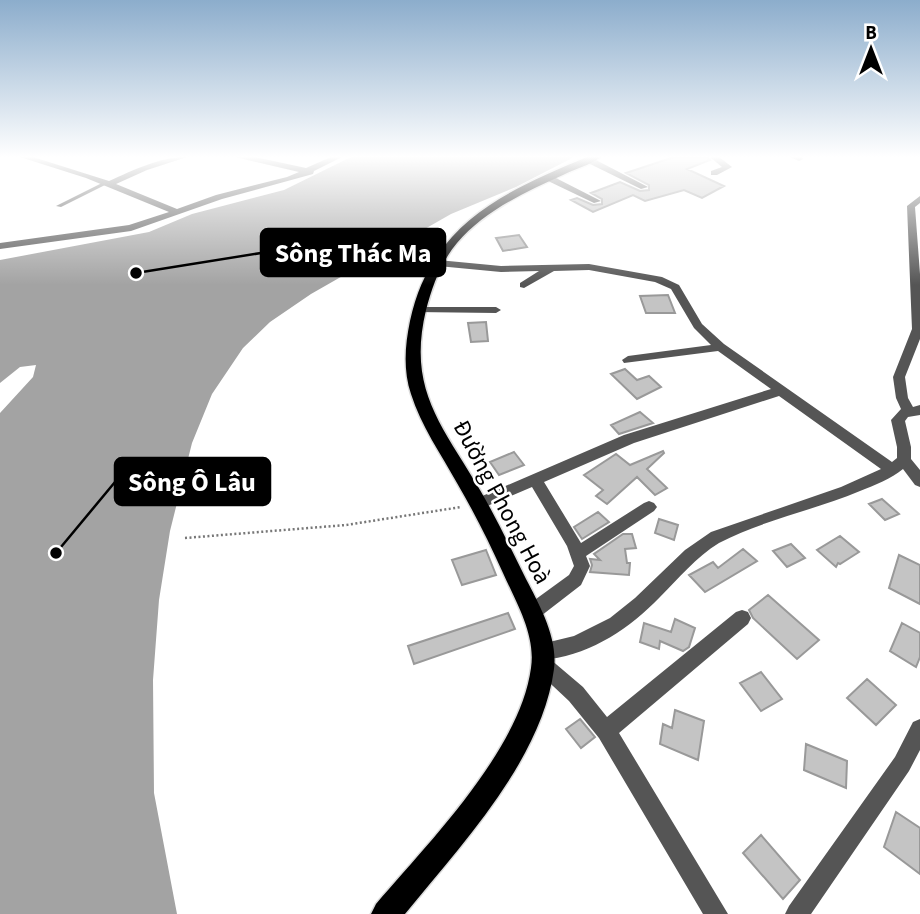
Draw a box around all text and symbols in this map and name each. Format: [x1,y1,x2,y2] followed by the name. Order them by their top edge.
[836,14,906,84] north arrow
[865,20,877,47] text: B
[261,229,445,276] callout: Sông Thác Ma
[275,235,431,272] text: Sông Thác Ma
[444,414,560,590] street label: Đường Phong Hoà
[115,458,270,505] callout: Sông Ô Lâu
[128,464,256,501] text: Sông Ô Lâu

